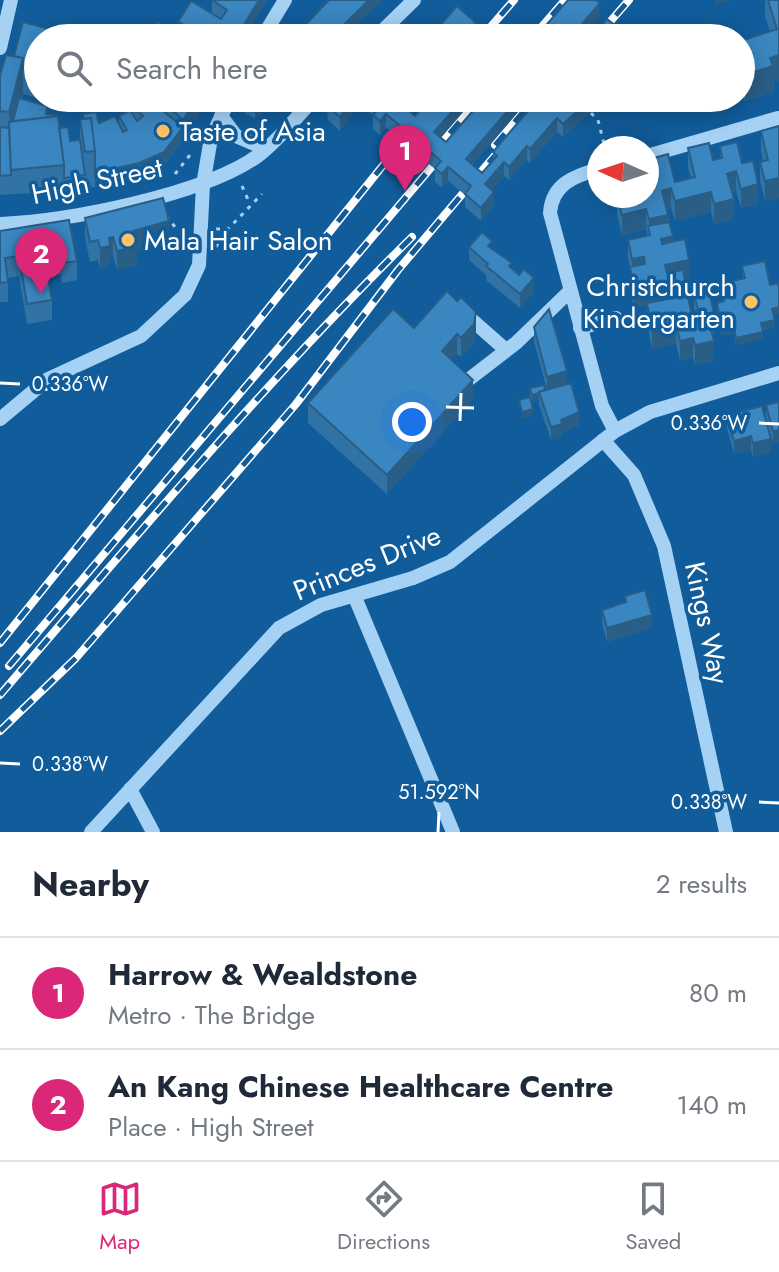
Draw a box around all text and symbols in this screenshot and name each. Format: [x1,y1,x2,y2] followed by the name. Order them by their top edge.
[24,24,755,112] search box
[52,46,96,90] icon: search
[116,47,268,90] text: Search here
[179,111,326,152] place label: Taste of Asia
[154,122,172,140] marker: Taste of Asia
[379,125,431,191] pin: 1
[587,136,659,208] north arrow
[28,147,167,215] street label: High Street
[144,220,332,261] place label: Mala Hair Salon
[15,228,67,294] pin: 2
[119,231,137,249] marker: Mala Hair Salon
[583,266,735,339] place label: Christchurch Kindergarten
[742,293,760,311] marker: Christchurch Kindergarten
[32,370,109,399] text: 0.336°W
[392,402,432,442] your location
[671,409,748,438] text: 0.336°W
[287,515,447,611] street label: Princes Drive
[674,558,740,689] street label: Kings Way
[32,750,108,779] text: 0.338°W
[398,778,480,807] text: 51.592°N
[671,788,747,817] text: 0.338°W
[32,860,149,909] text: Nearby
[656,865,747,903] text: 2 results
[108,953,417,996] text: Harrow & Wealdstone
[51,974,65,1012] text: 1
[689,974,747,1012] text: 80 m
[108,996,315,1034] text: Metro · The Bridge
[108,1065,613,1108] text: An Kang Chinese Healthcare Centre
[49,1086,67,1124] text: 2
[676,1086,747,1124] text: 140 m
[108,1108,314,1146] text: Place · High Street
[98,1177,142,1257] tab: Map
[337,1177,430,1257] tab: Directions
[626,1177,681,1257] tab: Saved

